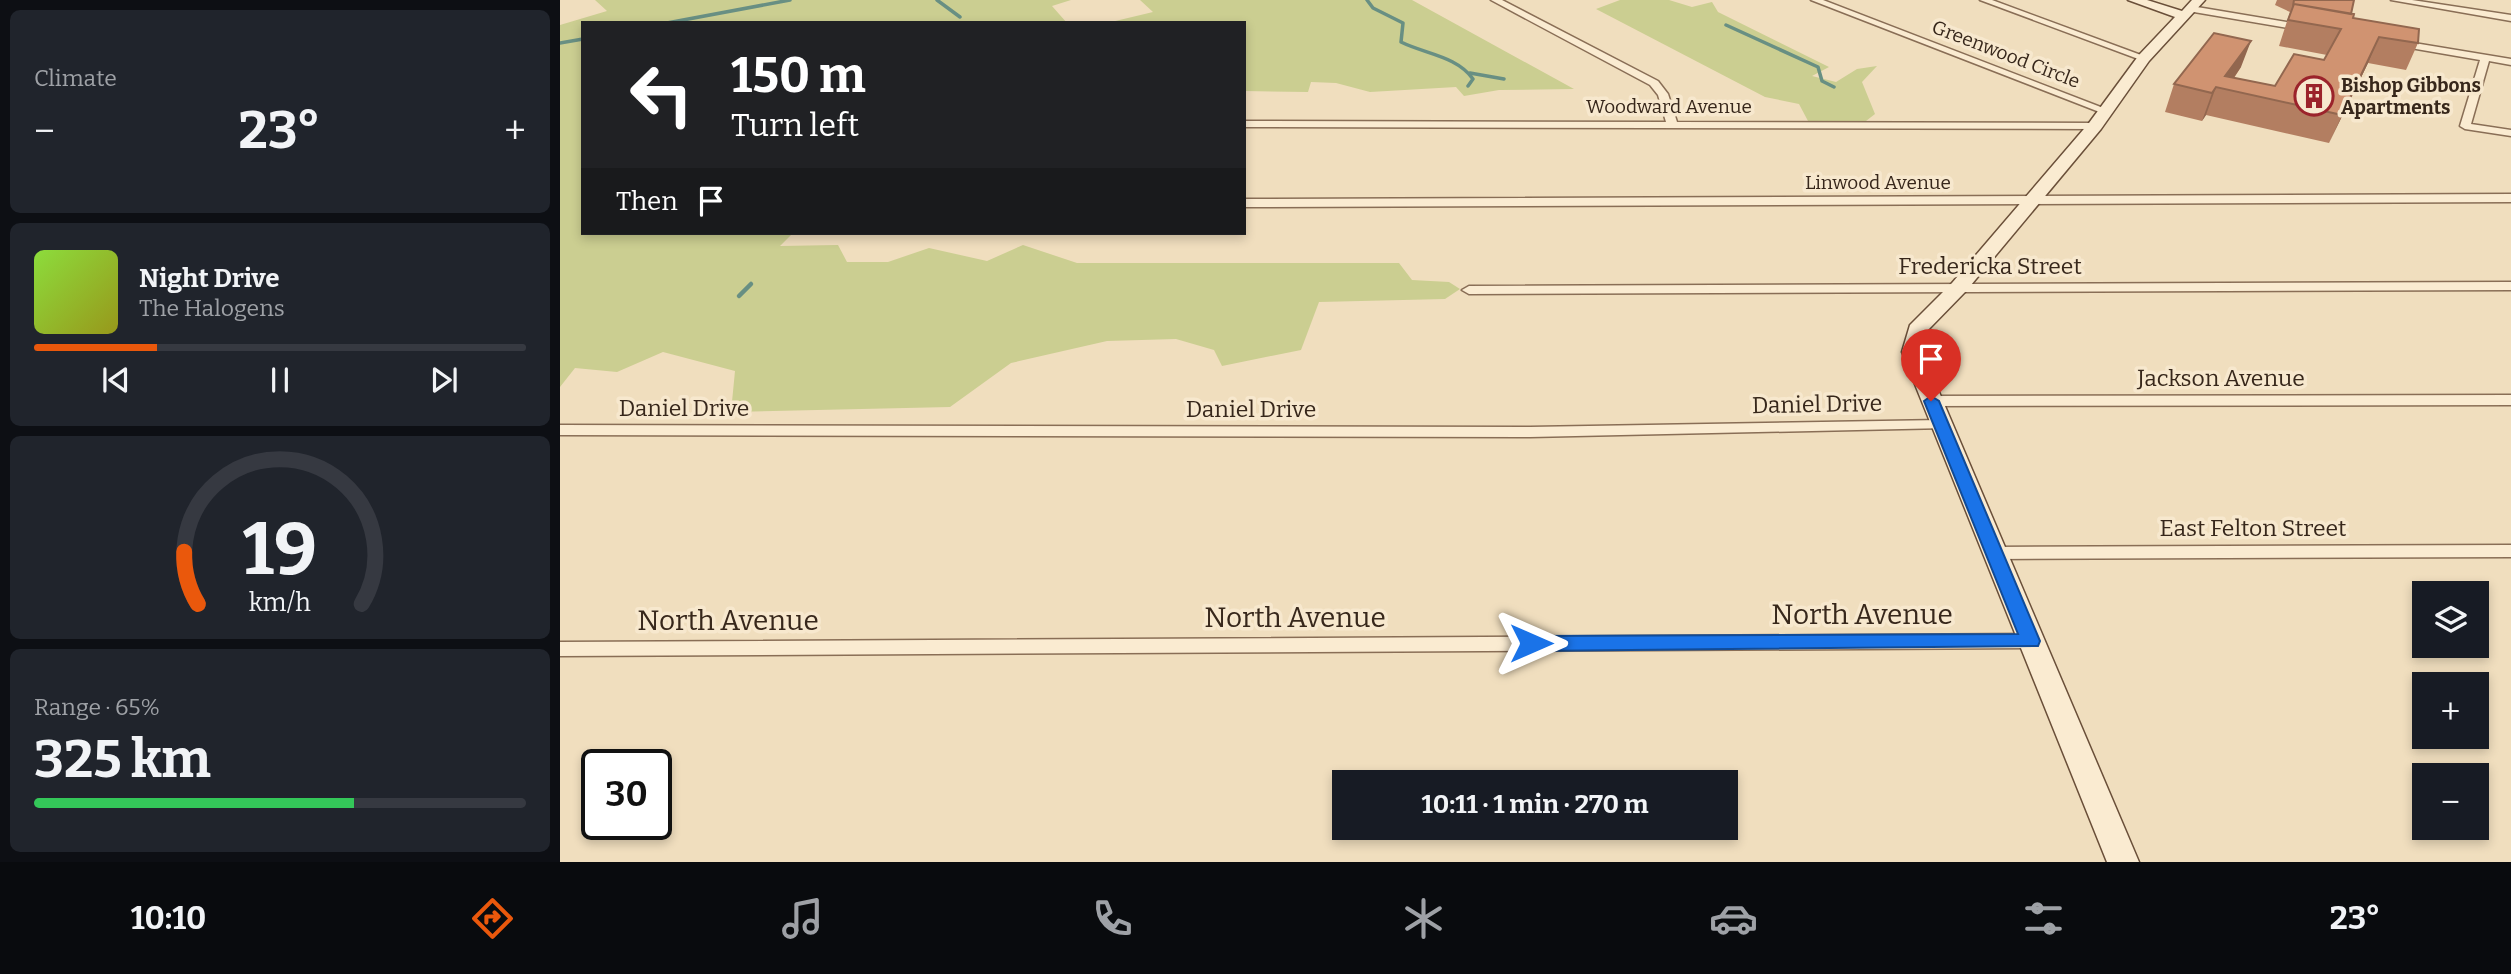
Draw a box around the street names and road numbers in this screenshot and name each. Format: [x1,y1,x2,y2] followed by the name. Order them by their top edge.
[1929,15,2083,93] street label: Greenwood Circle
[1586,95,1752,118] street label: Woodward Avenue
[1805,171,1951,194] street label: Linwood Avenue
[1898,252,2082,280] street label: Fredericka Street
[2136,364,2305,392] street label: Jackson Avenue
[1752,389,1882,419] street label: Daniel Drive
[619,394,749,422] street label: Daniel Drive
[1186,395,1316,423] street label: Daniel Drive
[2160,514,2346,542] street label: East Felton Street
[1771,598,1953,631] street label: North Avenue
[1204,601,1386,634] street label: North Avenue
[637,604,819,637] street label: North Avenue

